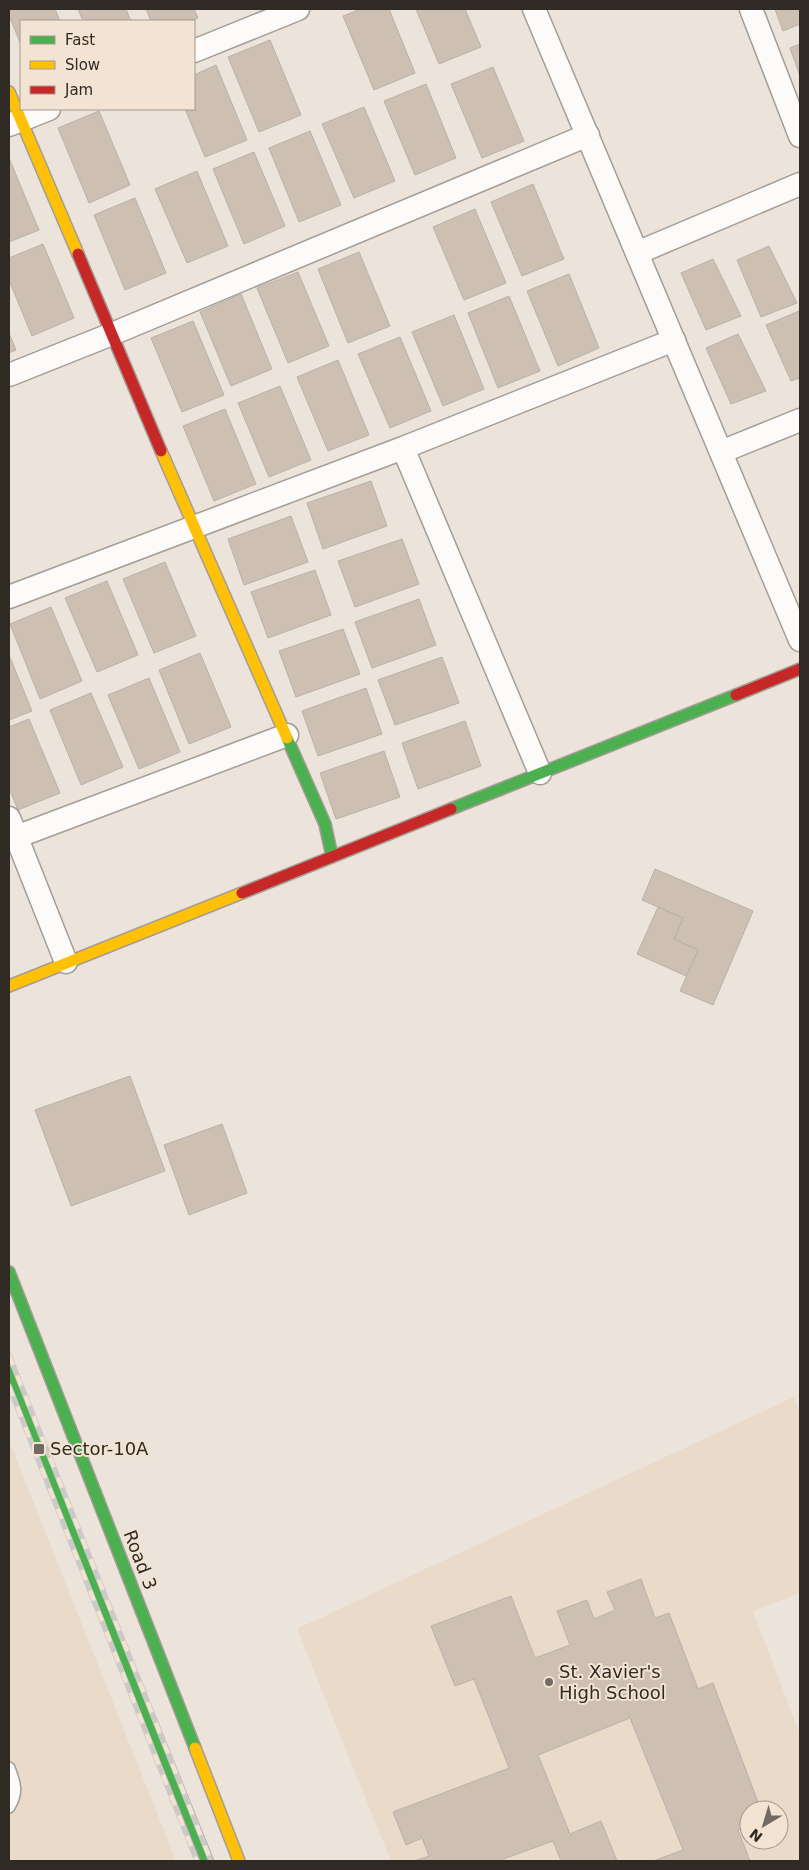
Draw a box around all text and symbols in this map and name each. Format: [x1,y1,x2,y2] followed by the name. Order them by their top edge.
[20,20,195,110] legend
[65,31,95,49] text: Fast
[65,56,100,74] text: Slow
[64,81,93,99] text: Jam
[50,1438,149,1459] place label: Sector-10A
[32,1442,46,1456] marker: Sector-10A
[119,1527,161,1593] street label: Road 3
[559,1661,666,1703] place label: St. Xavier's High School
[543,1676,555,1688] marker: St. Xavier's High School
[739,1800,789,1850] north arrow
[746,1825,766,1845] text: N

